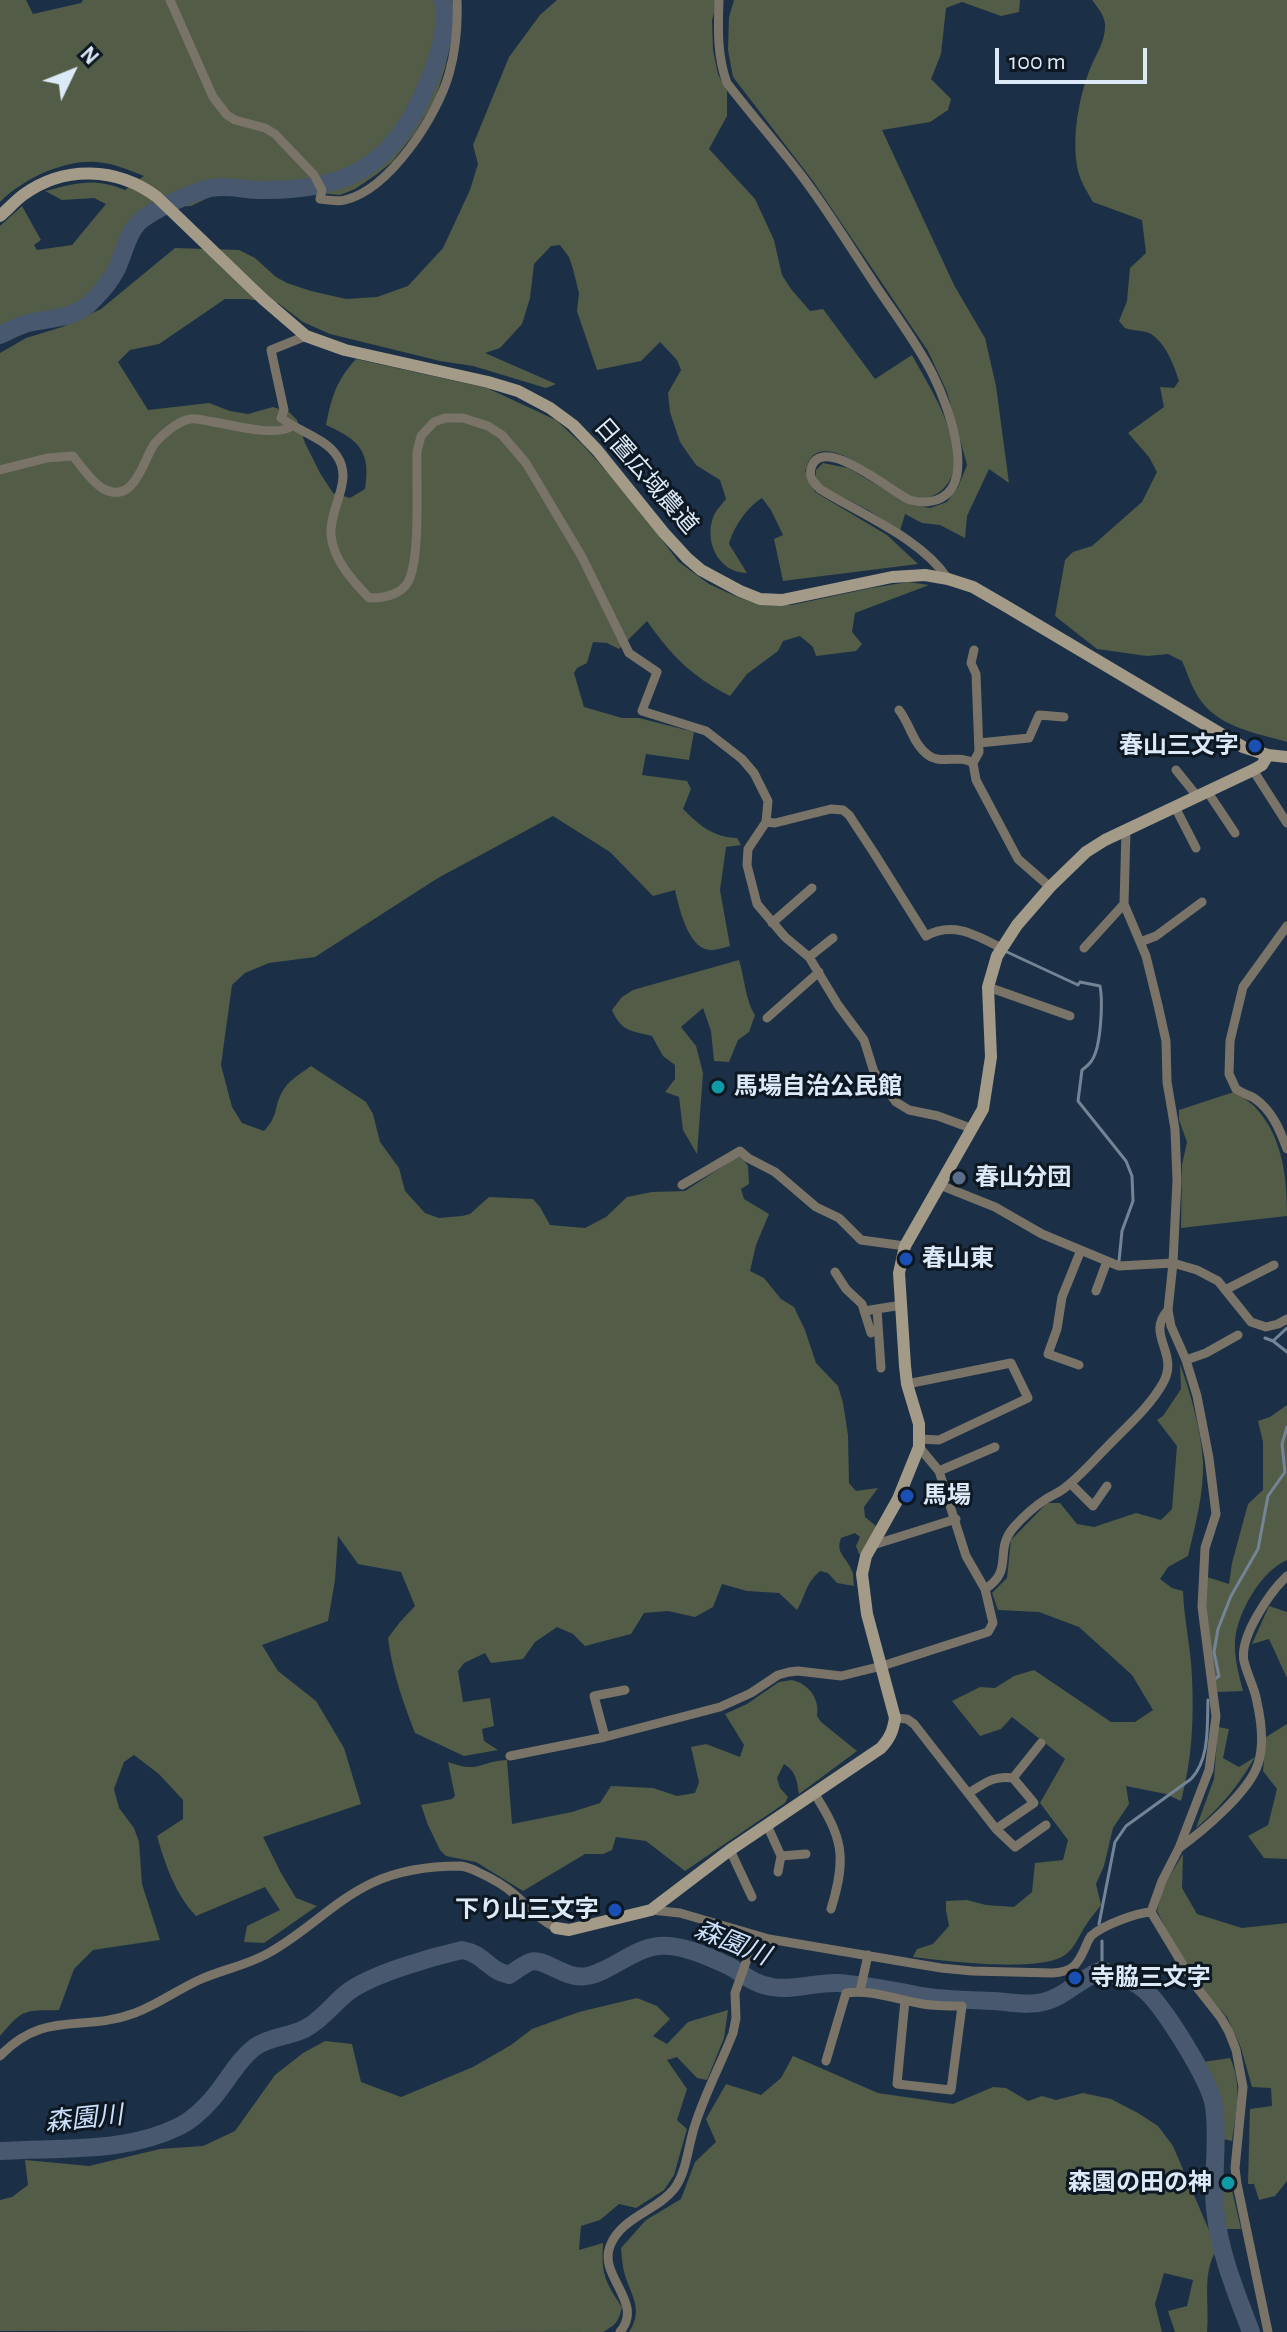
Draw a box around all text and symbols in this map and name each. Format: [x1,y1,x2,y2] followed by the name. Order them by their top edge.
[32,32,112,112] north arrow
[999,32,1151,82] scale bar
[76,43,103,69] text: N
[1009,50,1066,74] text: 100 m
[588,412,704,540] street label: 日置広域農道
[1119,732,1239,760] place label: 春山三文字
[1246,737,1264,755] marker: 春山三文字
[734,1073,902,1101] place label: 馬場自治公民館
[709,1078,727,1096] marker: 馬場自治公民館
[975,1164,1071,1192] place label: 春山分団
[950,1169,968,1187] marker: 春山分団
[922,1245,994,1273] place label: 春山東
[897,1250,915,1268] marker: 春山東
[923,1482,971,1510] place label: 馬場
[898,1487,916,1505] marker: 馬場
[455,1896,599,1924] place label: 下り山三文字
[606,1901,624,1919] marker: 下り山三文字
[690,1914,774,1972] water label: 森園川
[1091,1964,1211,1992] place label: 寺脇三文字
[1066,1969,1084,1987] marker: 寺脇三文字
[44,2099,124,2139] water label: 森園川
[1068,2169,1212,2197] place label: 森園の田の神
[1219,2174,1237,2192] marker: 森園の田の神

